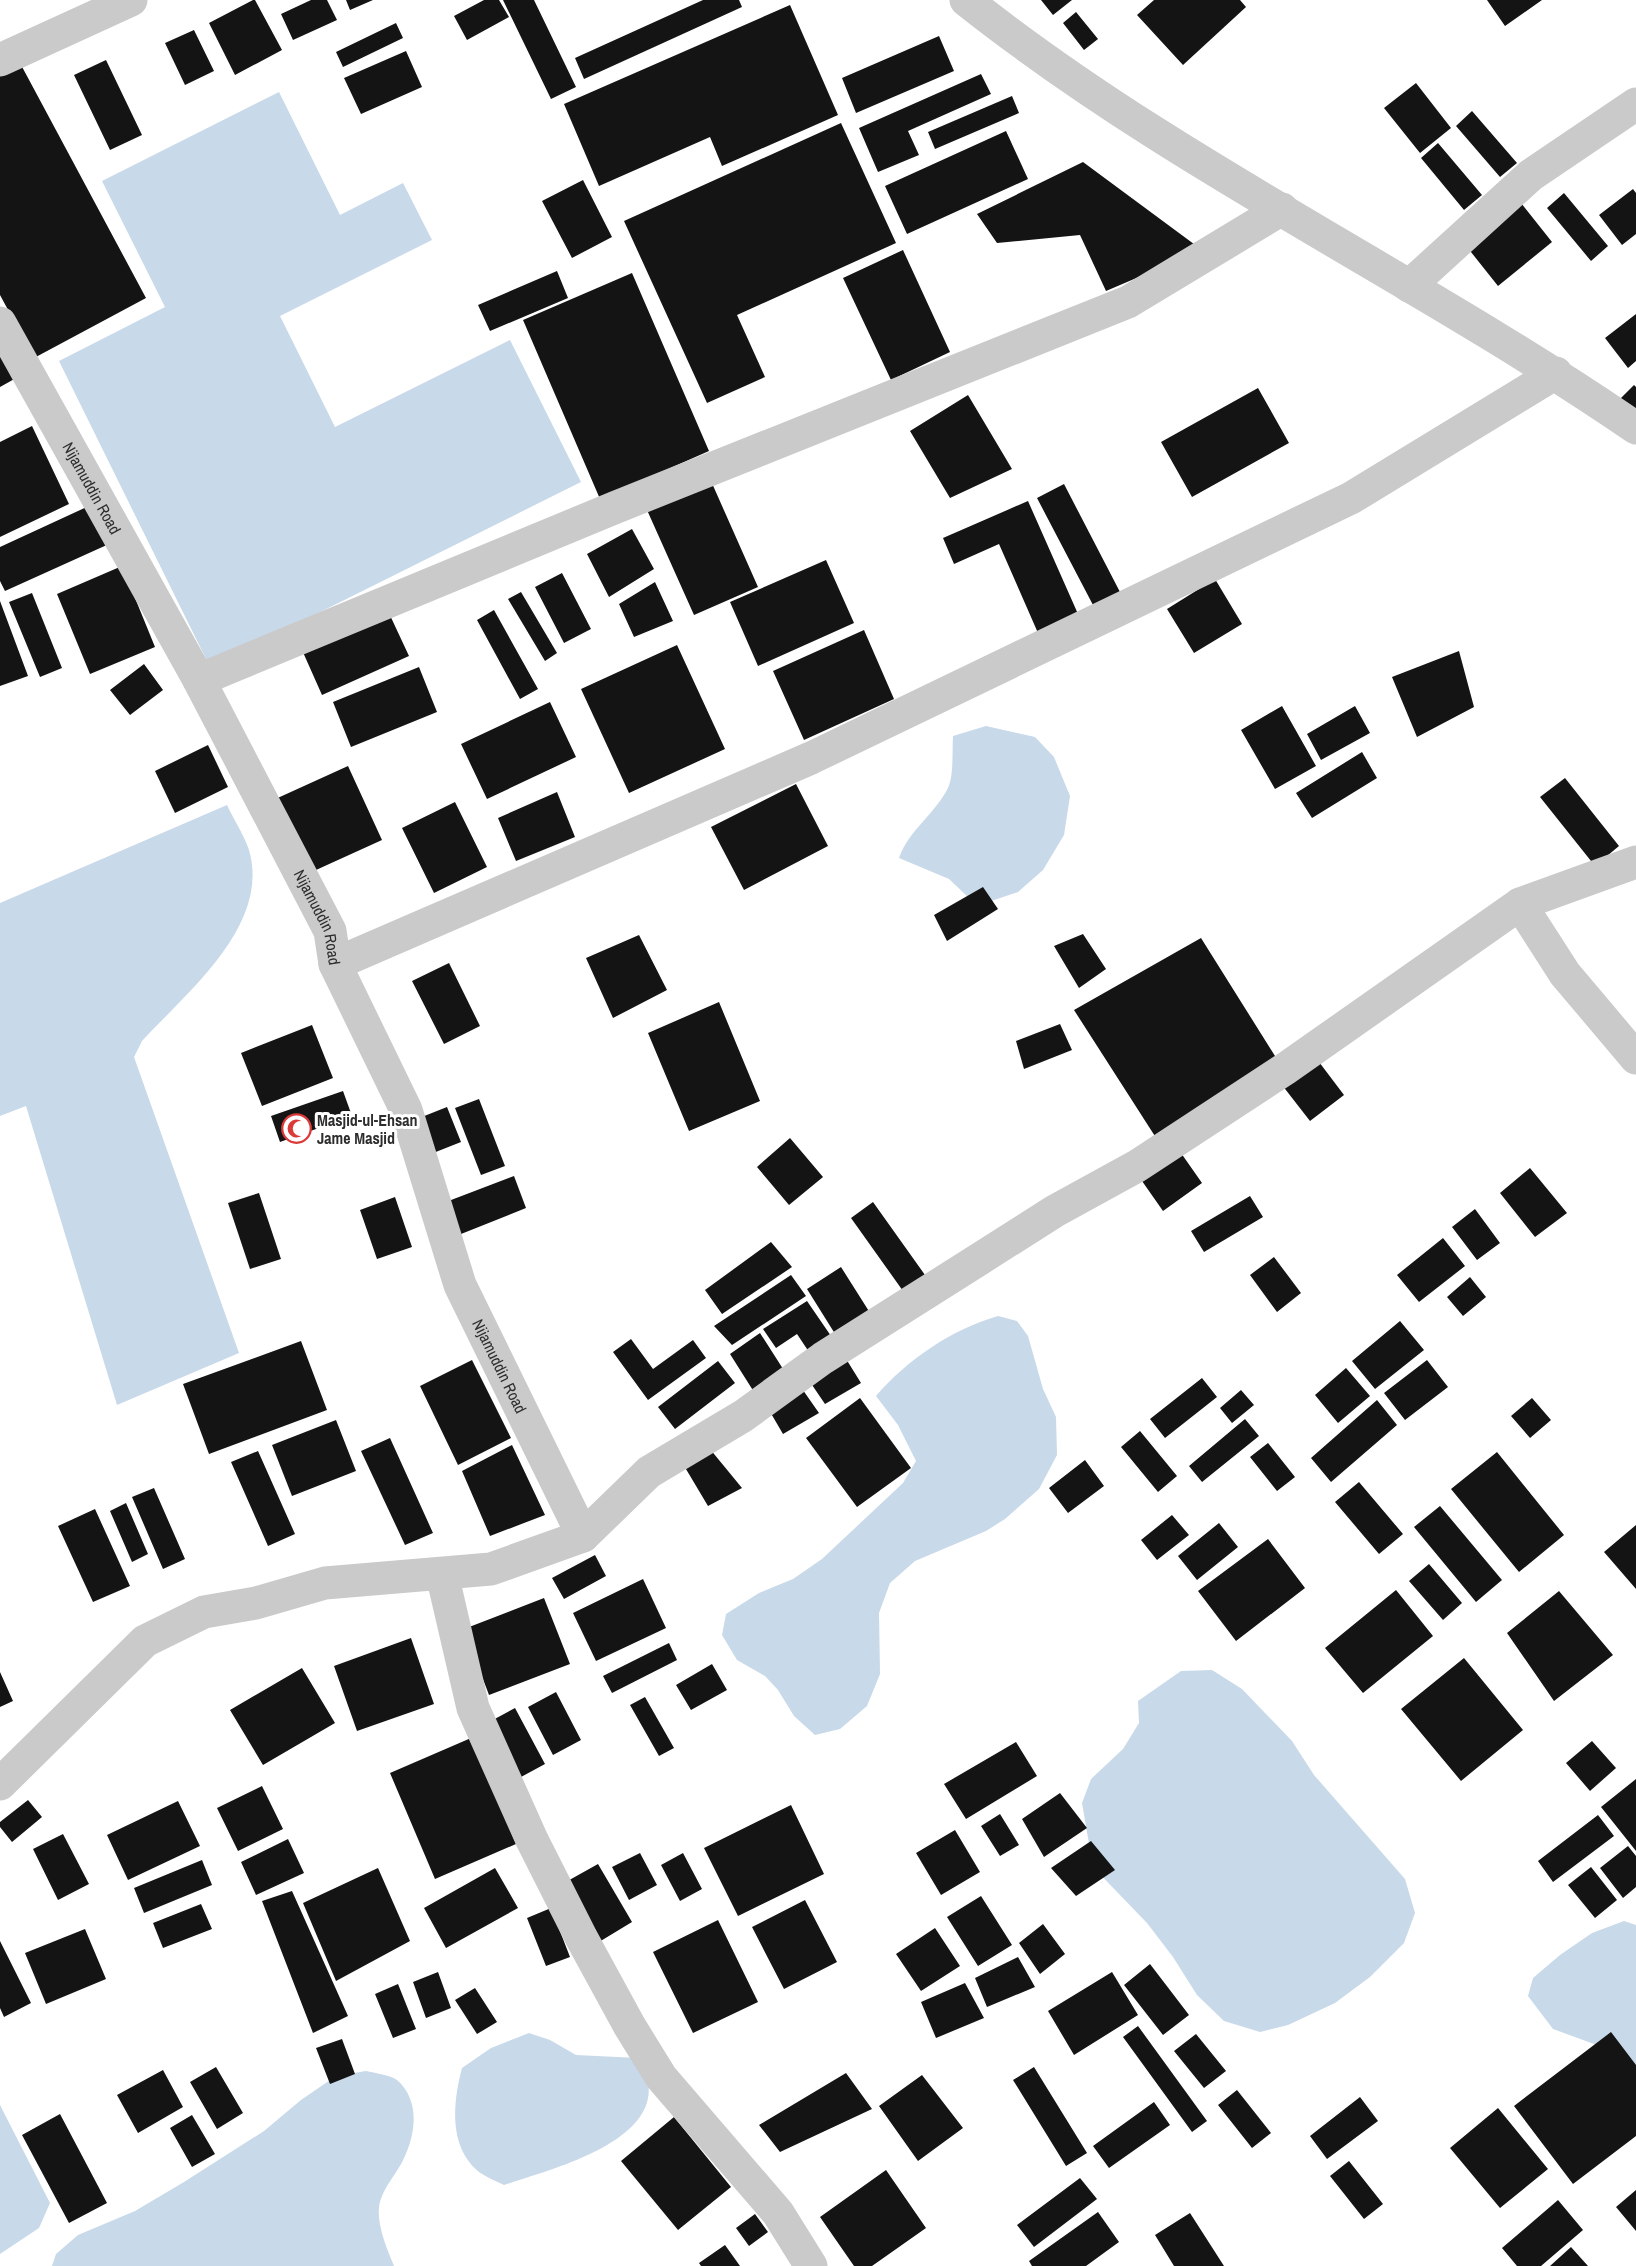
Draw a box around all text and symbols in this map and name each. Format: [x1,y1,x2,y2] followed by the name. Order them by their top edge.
[58,438,127,538] street label: Nijamuddin Road
[289,866,346,967] street label: Nijamuddin Road
[317,1109,418,1149] place label: Masjid-ul-Ehsan Jame Masjid
[280,1113,312,1145] mosque icon: Masjid-ul-Ehsan Jame Masjid
[467,1315,532,1417] street label: Nijamuddin Road

